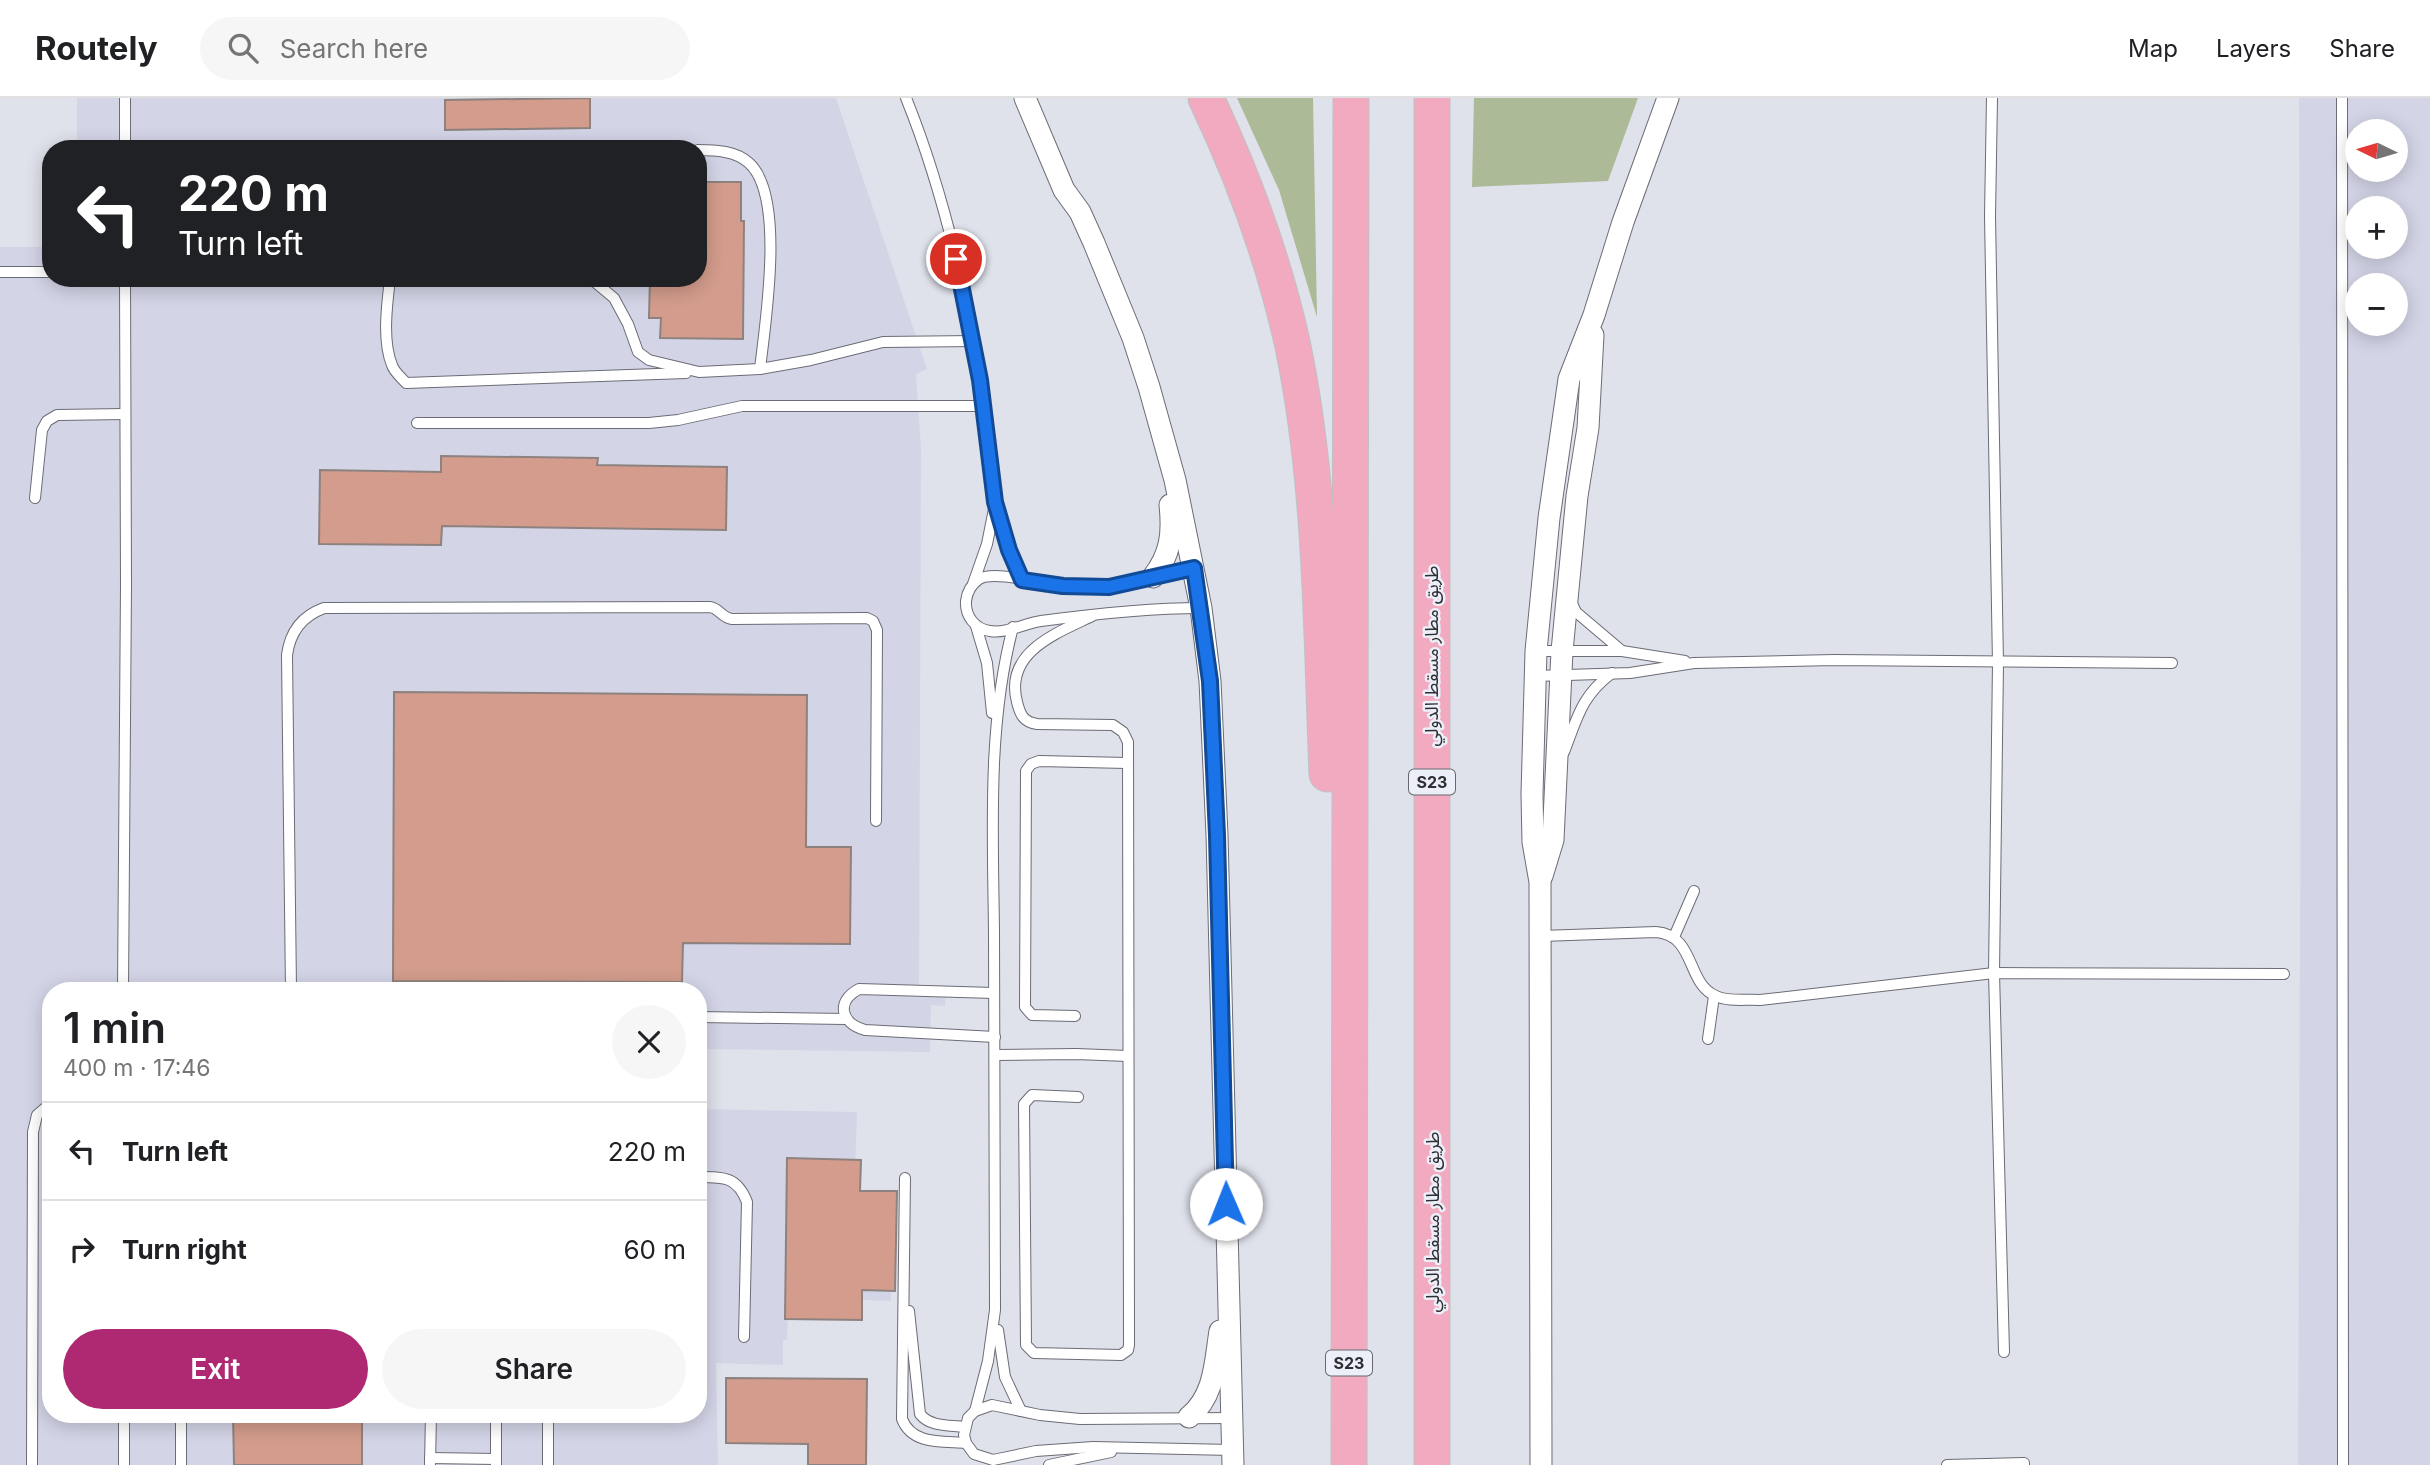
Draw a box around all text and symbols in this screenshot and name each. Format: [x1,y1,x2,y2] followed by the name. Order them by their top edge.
[200,17,690,80] search box
[35,28,158,68] text: Routely
[224,29,262,67] icon: search
[280,33,428,64] text: Search here
[2128,34,2178,63] text: Map
[2216,34,2291,63] text: Layers
[2329,34,2395,63] text: Share
[2345,119,2408,182] north arrow
[2345,119,2408,336] map controls
[178,164,329,223] text: 220 m
[63,168,154,259] icon: left
[2345,196,2408,259] button: +
[178,224,303,263] text: Turn left
[926,229,986,289] pin
[937,240,975,278] icon: arrive
[2345,273,2408,336] button: −
[1421,565,1445,747] street label: طريق مطار مسقط الدولي
[1409,769,1455,794] road number: S23
[63,1002,166,1053] text: 1 min
[612,1005,686,1079] button: close
[63,1054,210,1082] text: 400 m · 17:46
[1422,1131,1446,1313] street label: طريق مطار مسقط الدولي
[63,1132,101,1170] icon: left
[122,1136,228,1167] text: Turn left
[608,1136,686,1167] text: 220 m
[1189,1167,1263,1241] position arrow
[63,1230,101,1268] icon: right
[122,1234,247,1265] text: Turn right
[623,1234,686,1265] text: 60 m
[63,1329,368,1409] button: Exit
[382,1329,686,1409] button: Share
[1326,1350,1372,1376] road number: S23

